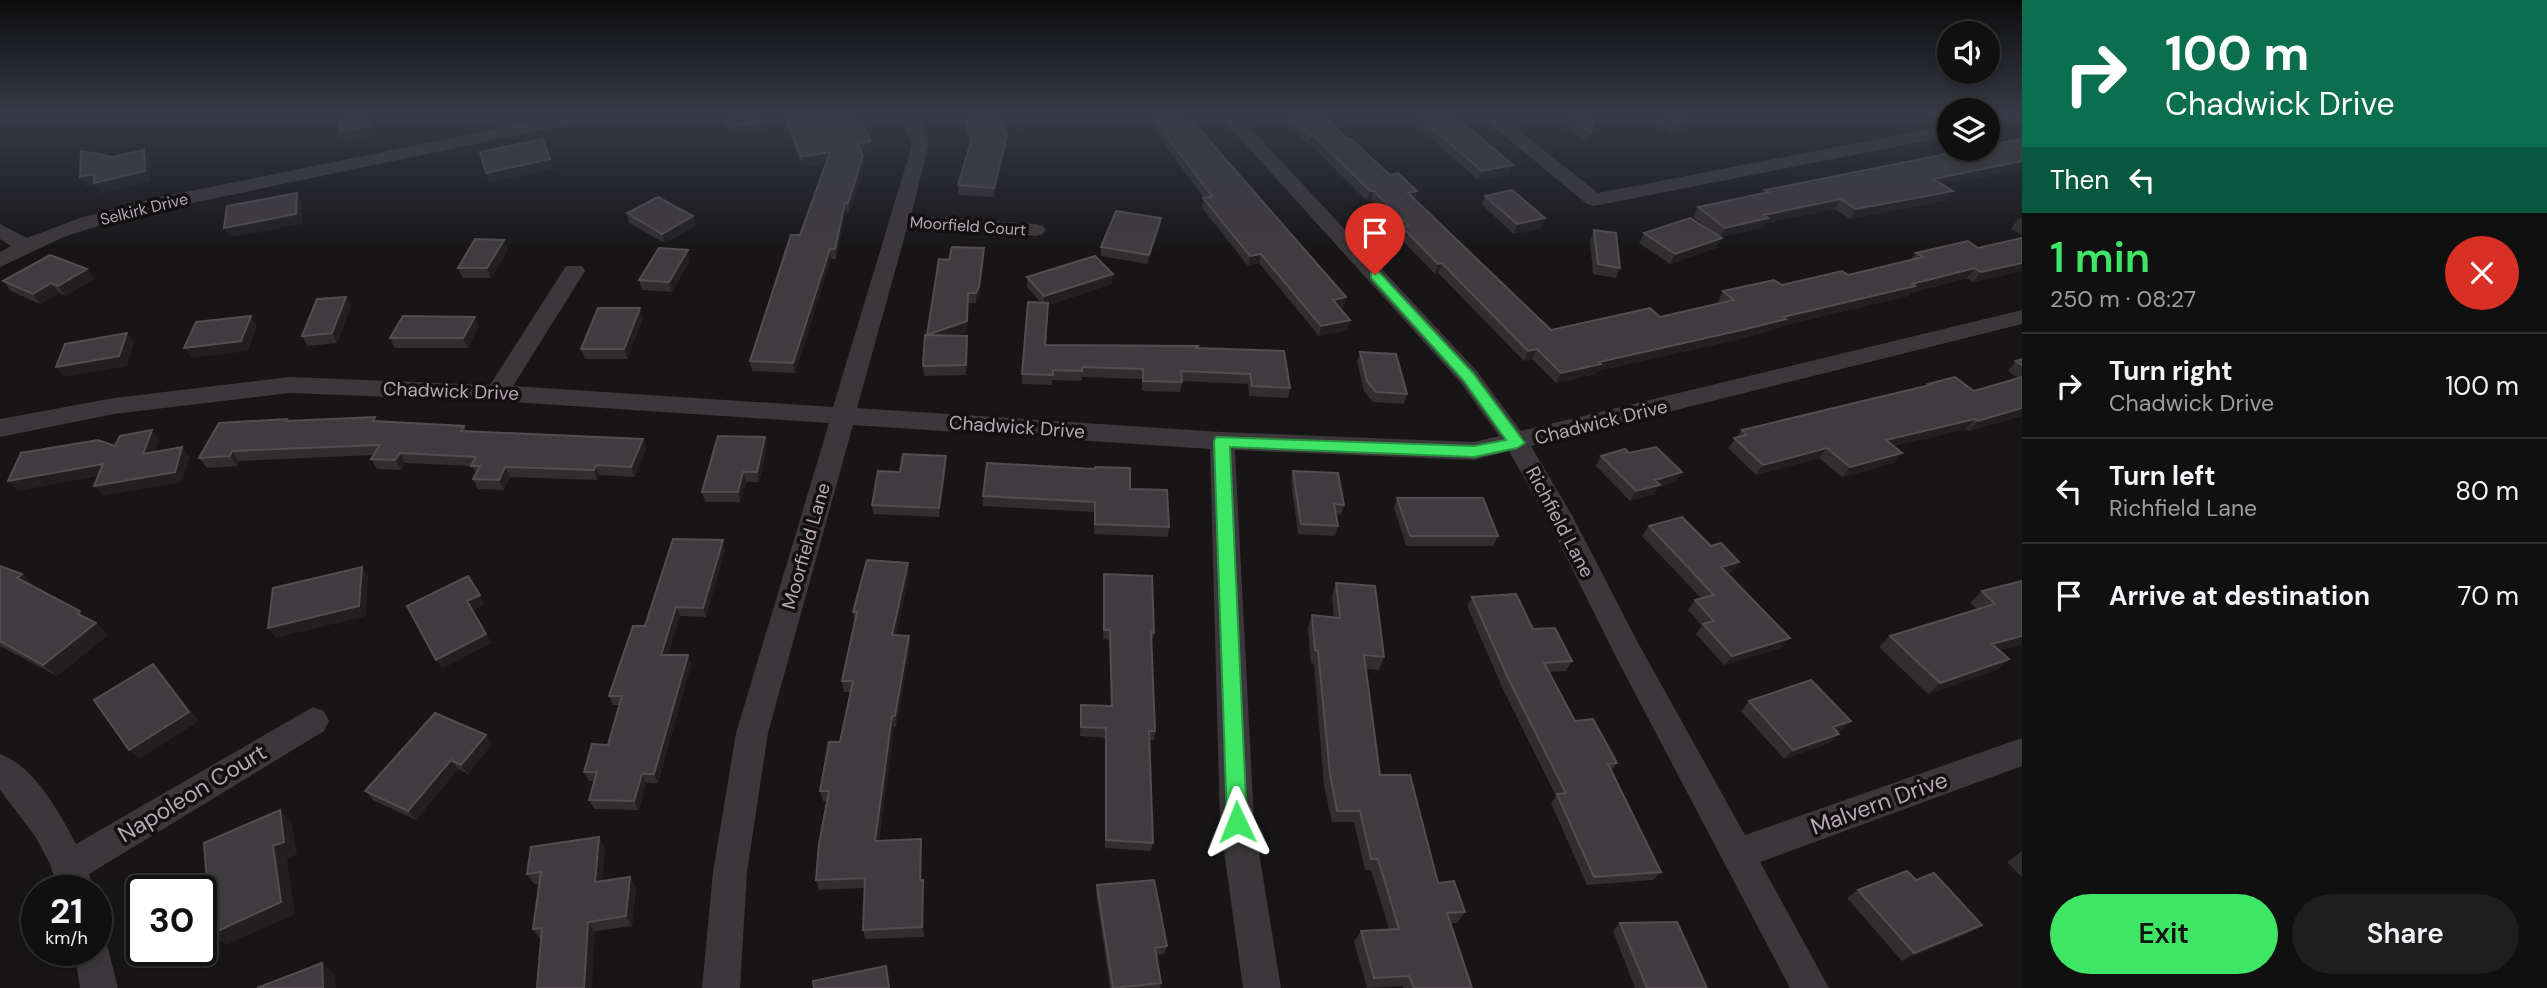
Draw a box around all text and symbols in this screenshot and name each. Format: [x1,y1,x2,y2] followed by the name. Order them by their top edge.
[1937,21,2000,161] map controls
[1937,21,2000,84] button: sound
[2165,21,2309,85] text: 100 m
[2050,28,2141,119] icon: right
[2165,83,2395,125] text: Chadwick Drive
[1937,98,2000,161] button: layers
[2123,161,2161,199] icon: left
[2050,163,2109,197] text: Then
[98,188,190,230] street label: Selkirk Drive
[1345,203,1405,275] pin
[909,211,1027,241] street label: Moorfield Court
[1356,214,1394,252] icon: arrive
[2050,230,2150,285] text: 1 min
[2445,236,2519,310] button: close
[2050,284,2196,314] text: 250 m · 08:27
[2109,354,2233,388] text: Turn right
[2050,367,2088,405] icon: right
[2445,369,2519,403] text: 100 m
[382,376,520,406] street label: Chadwick Drive
[2109,388,2274,418] text: Chadwick Drive
[1532,393,1670,451] street label: Chadwick Drive
[948,410,1086,444] street label: Chadwick Drive
[2109,459,2216,493] text: Turn left
[1520,462,1600,582] street label: Richfield Lane
[2050,472,2088,510] icon: left
[2455,474,2519,508] text: 80 m
[776,480,836,612] street label: Moorfield Lane
[2109,493,2257,523] text: Richfield Lane
[2050,577,2088,615] icon: arrive
[2109,579,2370,613] text: Arrive at destination
[2458,579,2519,613] text: 70 m
[112,737,272,849] street label: Napoleon Court
[1806,764,1952,842] street label: Malvern Drive
[1200,785,1274,859] position arrow
[126,875,217,966] speed limit sign: 30
[50,888,83,934] text: 21
[2050,894,2278,974] button: Exit
[2292,894,2519,974] button: Share
[45,926,88,950] text: km/h

